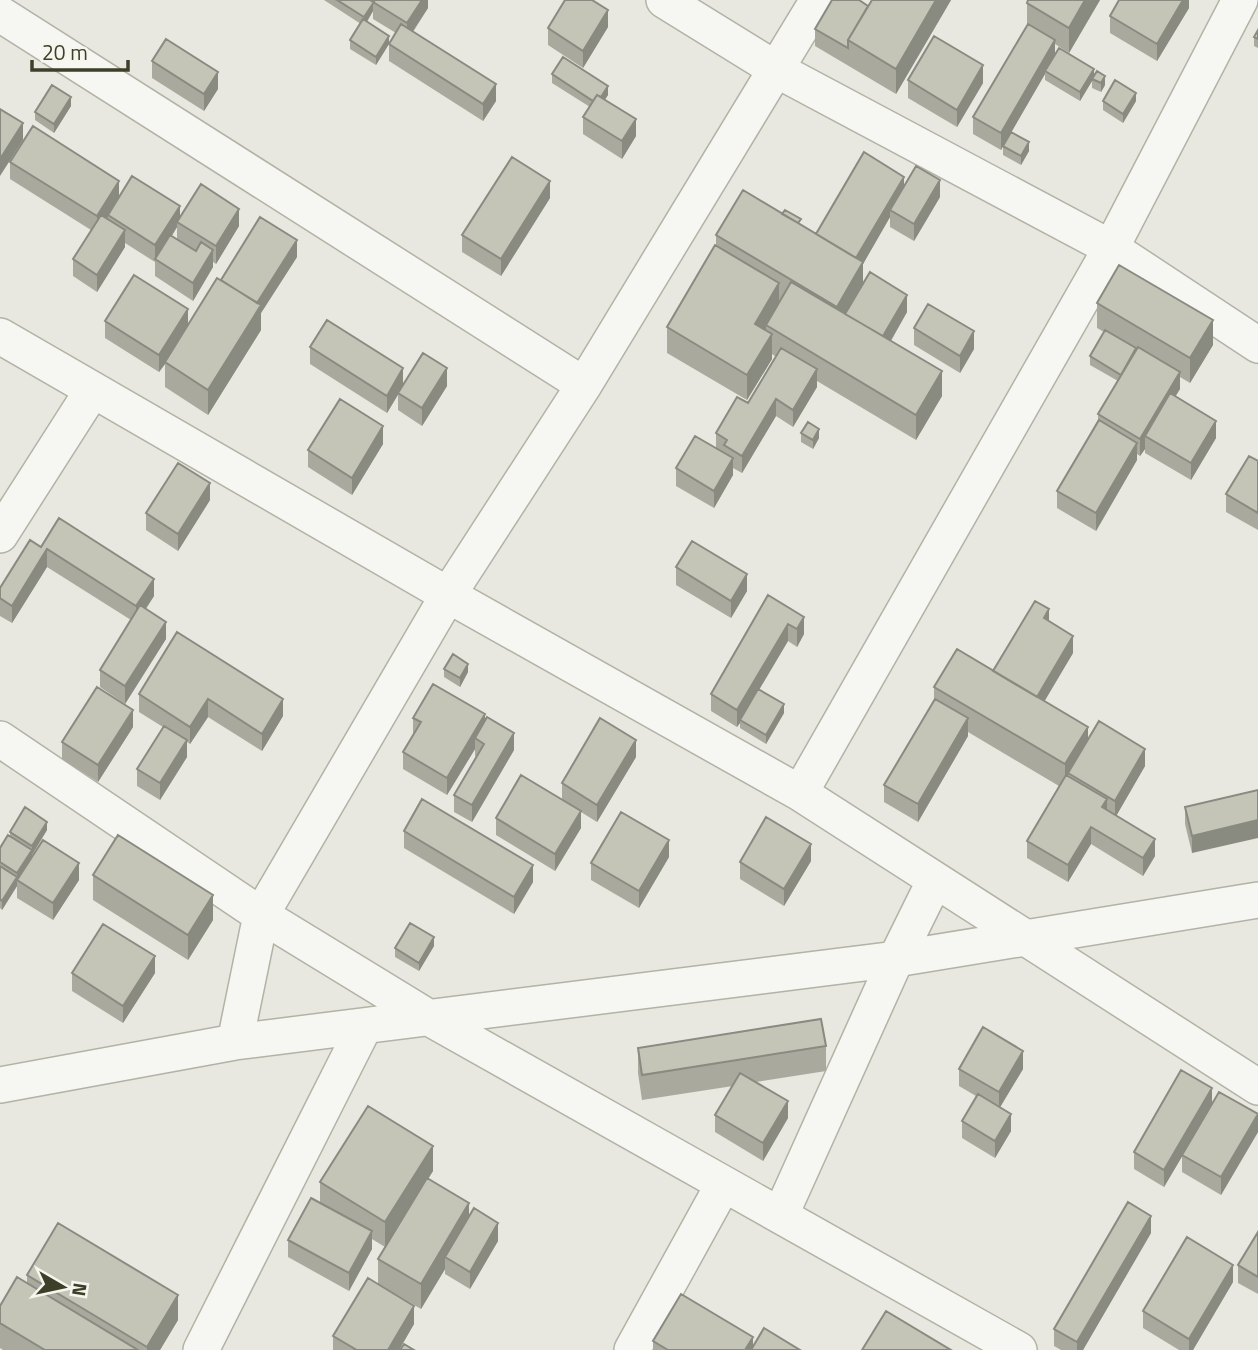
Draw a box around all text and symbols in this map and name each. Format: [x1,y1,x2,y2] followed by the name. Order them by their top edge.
[32,28,128,72] scale bar
[42,36,88,68] text: 20 m
[28,1252,98,1322] north arrow
[65,1281,96,1299] text: N

